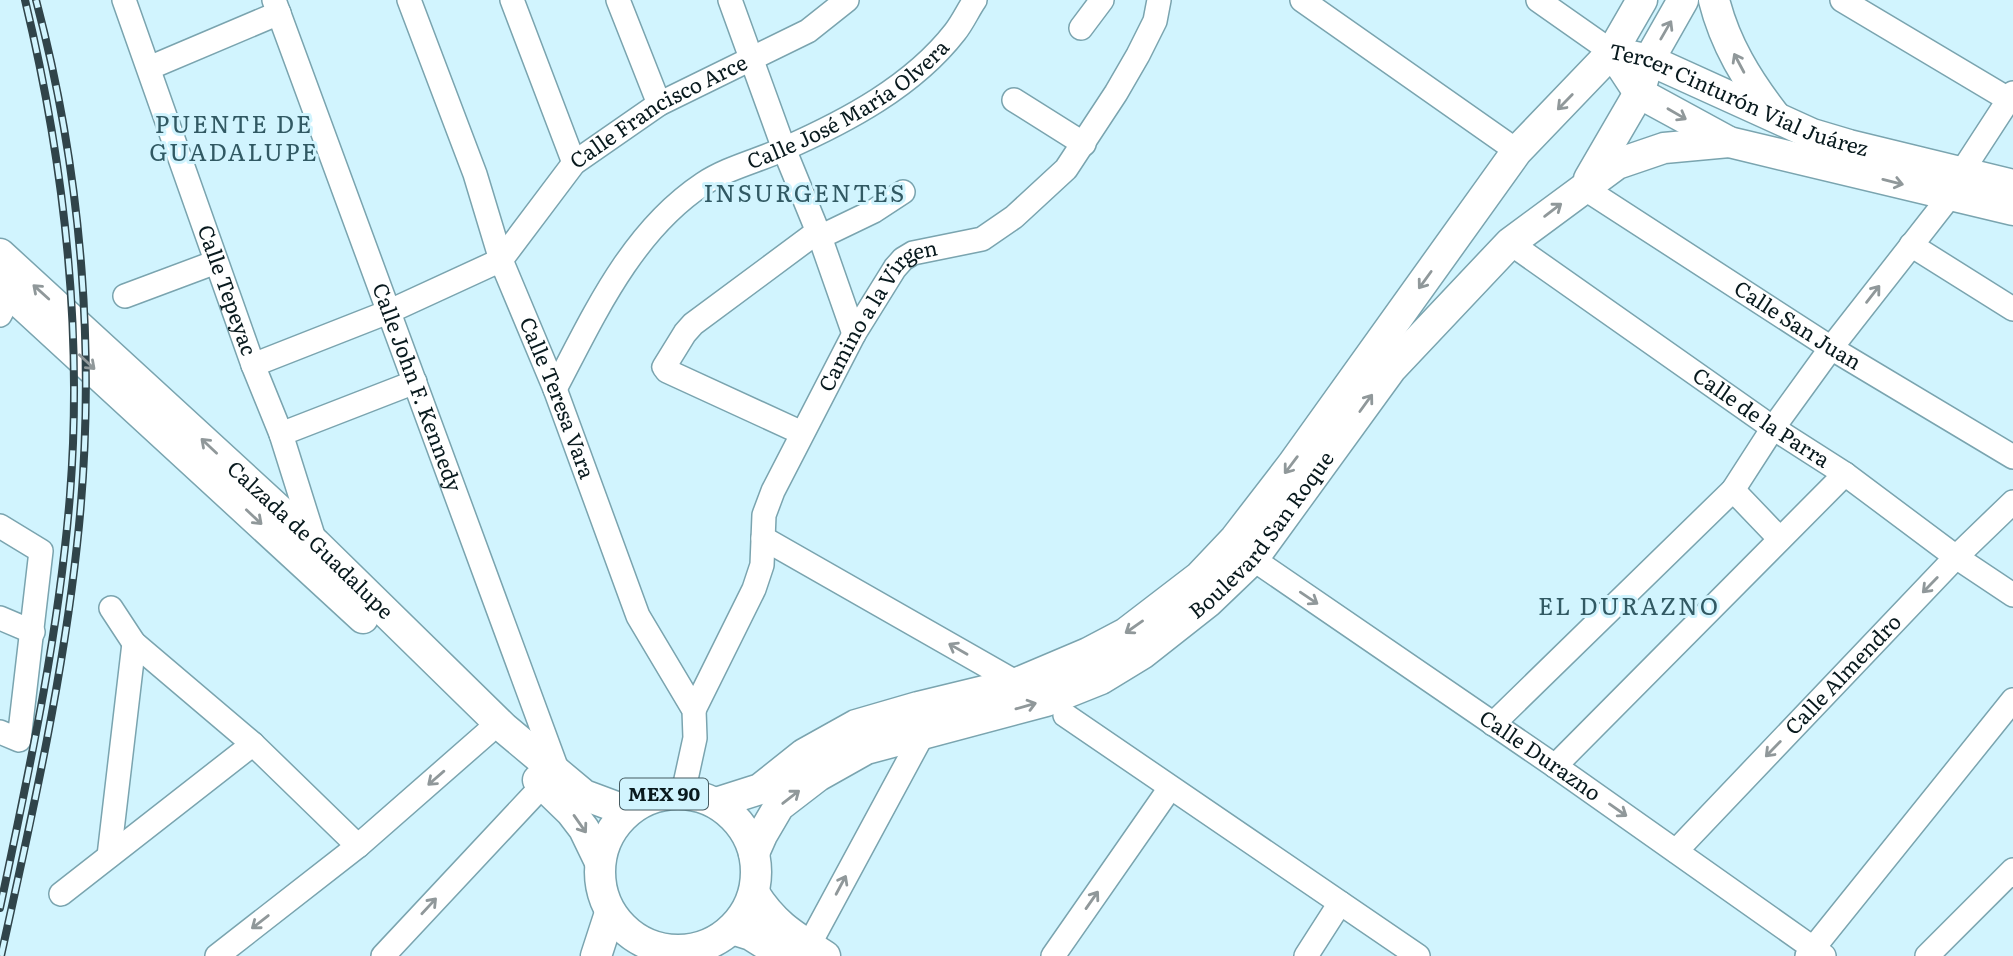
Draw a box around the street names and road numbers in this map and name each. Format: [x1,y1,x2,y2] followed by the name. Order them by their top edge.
[742,31,955,175] street label: Calle José María Olvera
[1607,34,1872,162] street label: Tercer Cinturón Vial Juárez
[562,45,752,175] street label: Calle Francisco Arce
[192,220,266,359] street label: Calle Tepeyac
[809,230,940,396] street label: Camino a la Virgen
[1729,271,1868,376] street label: Calle San Juan
[366,278,472,496] street label: Calle John F. Kennedy
[513,312,605,483] street label: Calle Teresa Vara
[1687,358,1838,474] street label: Calle de la Parra
[1181,443,1340,625] street label: Boulevard San Roque
[221,452,402,625] street label: Calzada de Guadalupe
[1777,606,1907,741] street label: Calle Almendro
[1474,701,1608,807] street label: Calle Durazno
[620,778,708,810] road number: MEX 90

